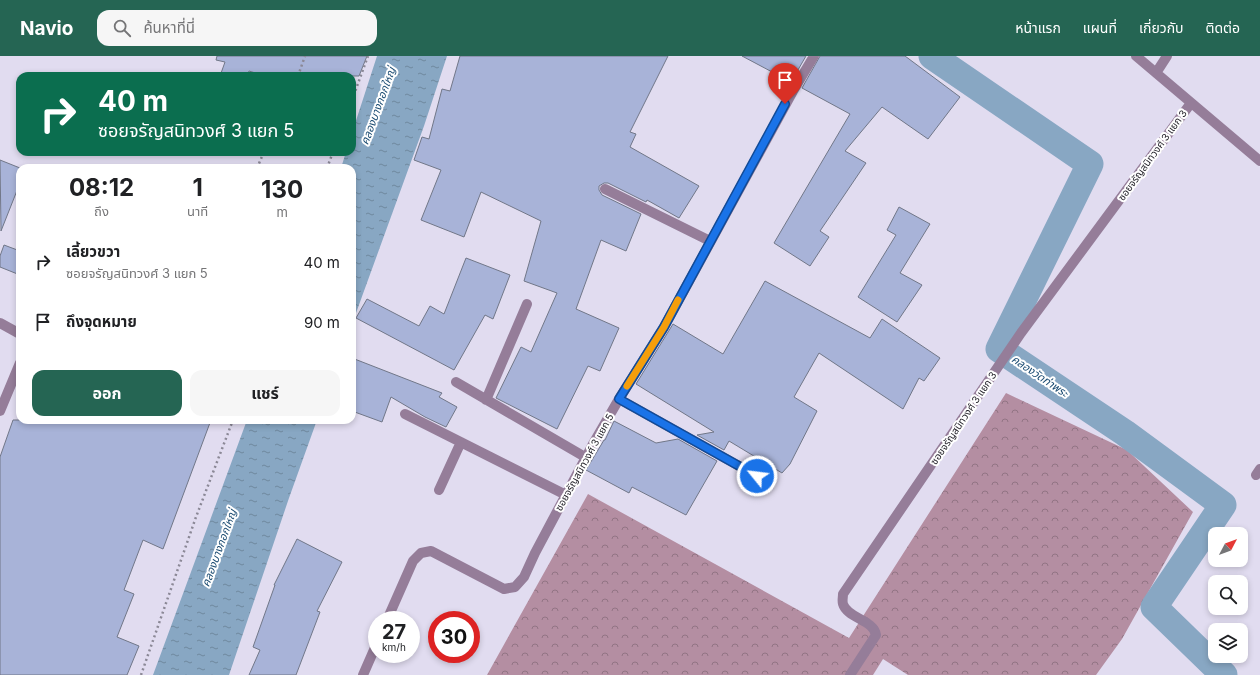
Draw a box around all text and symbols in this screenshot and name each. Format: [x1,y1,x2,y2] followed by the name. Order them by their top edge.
[97,10,377,46] search box
[20,17,73,40] text: Navio
[111,17,133,39] icon: search
[143,18,195,37] text: ค้นหาที่นี่
[1015,19,1061,36] text: หน้าแรก
[1083,19,1117,36] text: แผนที่
[1139,19,1184,36] text: เกี่ยวกับ
[1206,19,1240,36] text: ติดต่อ
[357,63,399,147] water label: คลองบางกอกใหญ่
[768,63,802,104] pin
[774,69,796,91] icon: arrive
[98,84,168,118] text: 40 m
[32,88,84,140] icon: right
[1115,107,1189,203] street label: ซอยจรัญสนิทวงศ์ 3 แยก 3
[98,120,294,141] text: ซอยจรัญสนิทวงศ์ 3 แยก 5
[69,173,134,202] text: 08:12
[192,173,203,202] text: 1
[261,175,303,204] text: 130
[94,203,109,219] text: ถึง
[187,203,208,219] text: นาที
[276,204,288,220] text: m
[66,242,120,261] text: เลี้ยวขวา
[32,251,54,273] icon: right
[303,253,340,272] text: 40 m
[66,265,208,281] text: ซอยจรัญสนิทวงศ์ 3 แยก 5
[32,311,54,333] icon: arrive
[66,312,137,331] text: ถึงจุดหมาย
[304,313,340,332] text: 90 m
[1009,352,1072,401] water label: คลองวัดท่าพระ
[928,369,998,467] street label: ซอยจรัญสนิทวงศ์ 3 แยก 3
[32,370,182,416] button: ออก
[190,370,340,416] button: แชร์
[552,411,616,513] street label: ซอยจรัญสนิทวงศ์ 3 แยก 5
[736,455,778,497] position arrow
[198,505,240,589] water label: คลองบางกอกใหญ่
[1208,527,1248,567] north arrow
[1208,527,1248,663] map controls
[1208,575,1248,615] button: search
[428,611,480,663] speed limit sign: 30
[382,620,406,644] text: 27
[1208,623,1248,663] button: layers
[382,641,406,653] text: km/h

